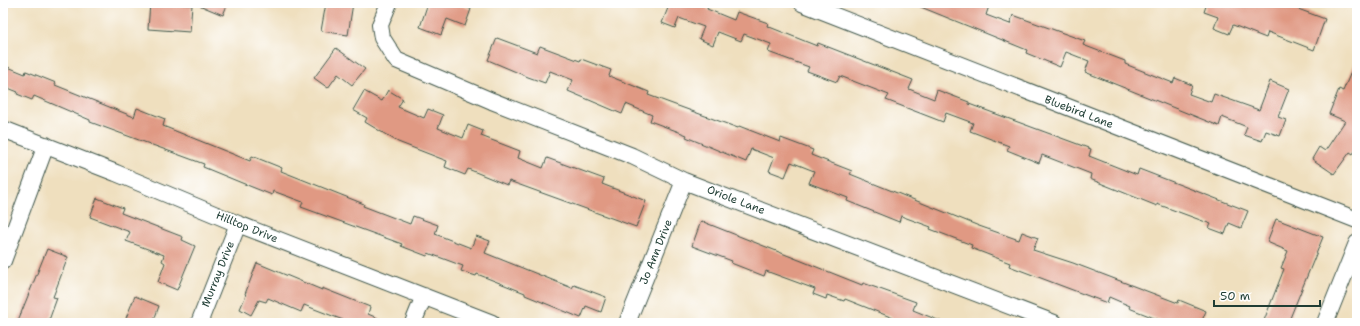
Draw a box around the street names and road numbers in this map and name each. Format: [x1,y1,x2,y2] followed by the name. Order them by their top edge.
[1042,92,1116,132] street label: Bluebird Lane
[705,182,767,218] street label: Oriole Lane
[214,208,280,246] street label: Hilltop Drive
[636,217,676,287] street label: Jo Ann Drive
[198,239,238,309] street label: Murray Drive

